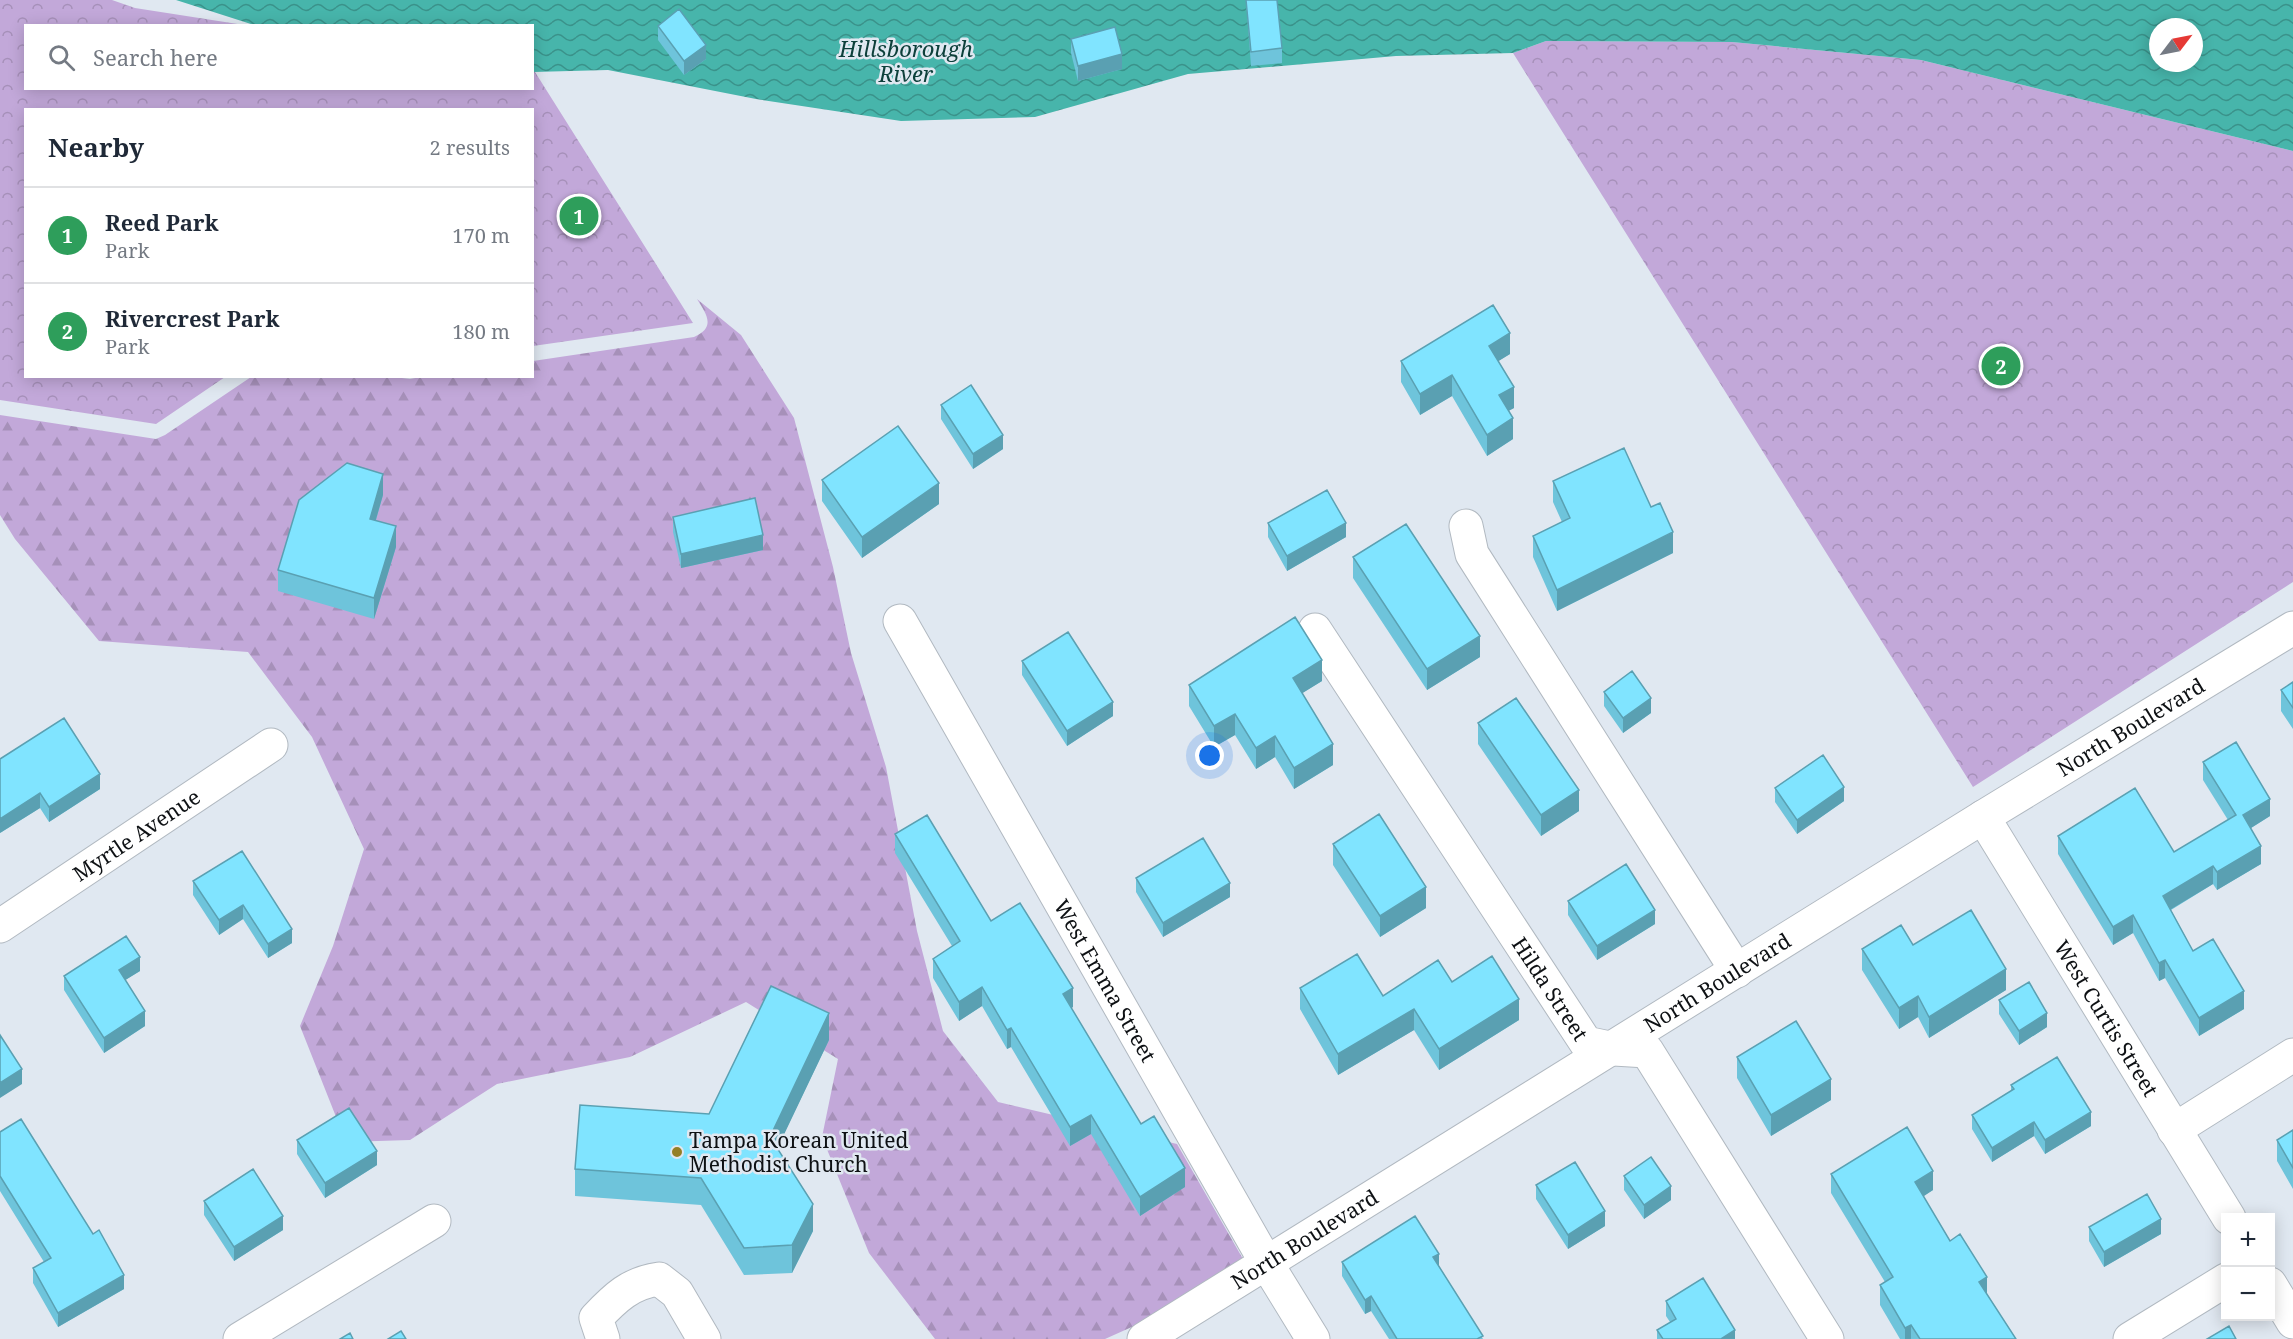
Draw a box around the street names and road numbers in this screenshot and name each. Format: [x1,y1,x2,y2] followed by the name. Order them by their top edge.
[2052,671,2210,783] street label: North Boulevard
[67,782,205,887] street label: Myrtle Avenue
[1048,894,1163,1067] street label: West Emma Street
[1638,926,1796,1039] street label: North Boulevard
[1506,931,1595,1046] street label: Hilda Street
[2048,935,2165,1101] street label: West Curtis Street
[1226,1183,1383,1295] street label: North Boulevard

